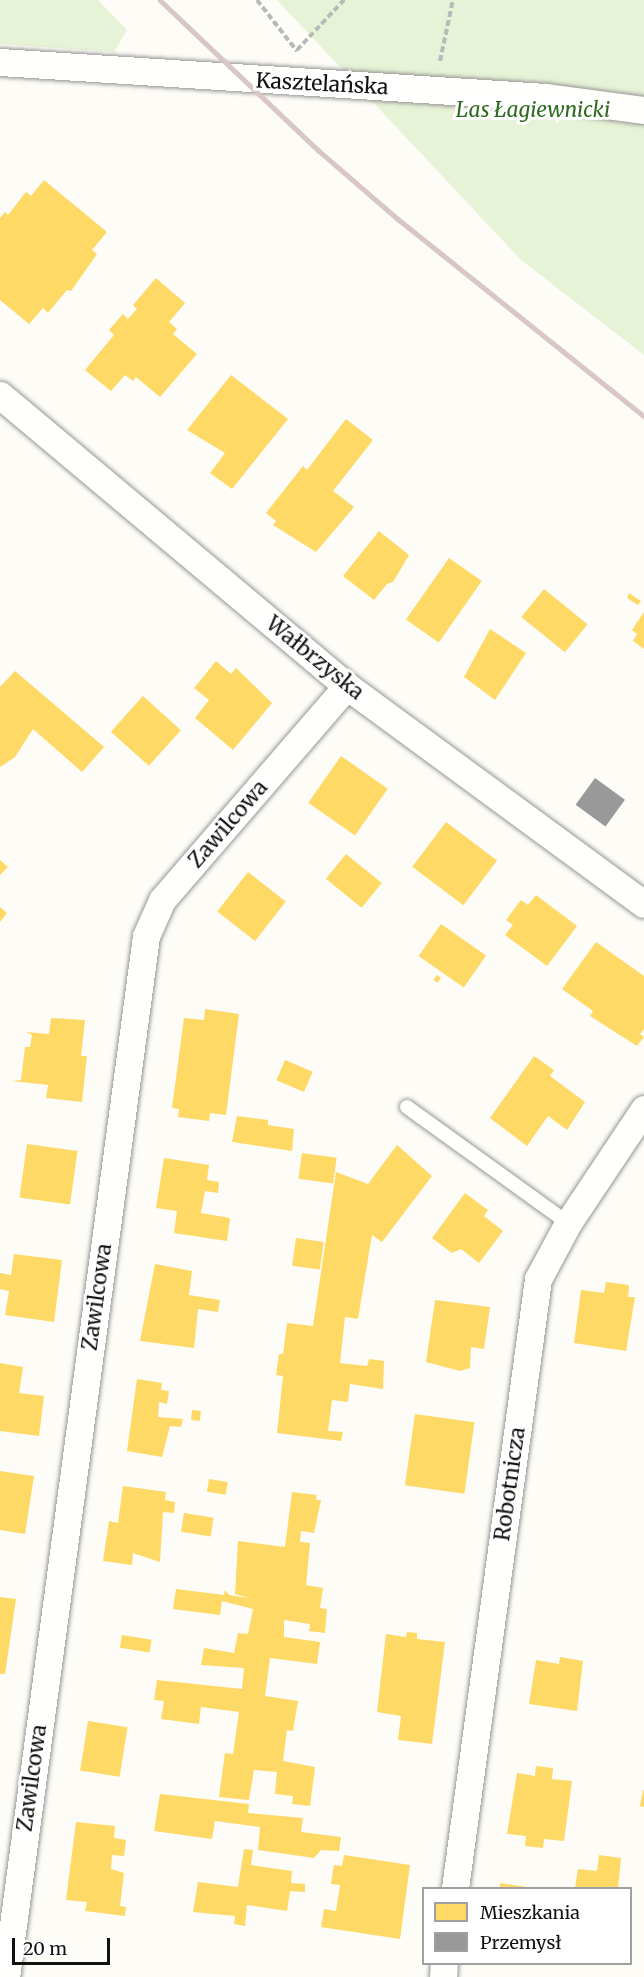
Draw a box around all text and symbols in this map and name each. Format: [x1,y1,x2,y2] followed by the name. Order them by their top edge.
[255,68,389,100] street label: Kasztelańska
[456,97,610,123] park label: Las Łagiewnicki
[261,611,369,705] street label: Wałbrzyska
[183,775,273,873] street label: Zawilcowa
[77,1242,117,1352] street label: Zawilcowa
[490,1425,530,1543] street label: Robotnicza
[12,1723,52,1833] street label: Zawilcowa
[422,1887,632,1965] legend
[480,1901,580,1924] text: Mieszkania
[15,1926,112,1964] scale bar
[480,1931,562,1954] text: Przemysł
[23,1937,67,1960] text: 20 m

